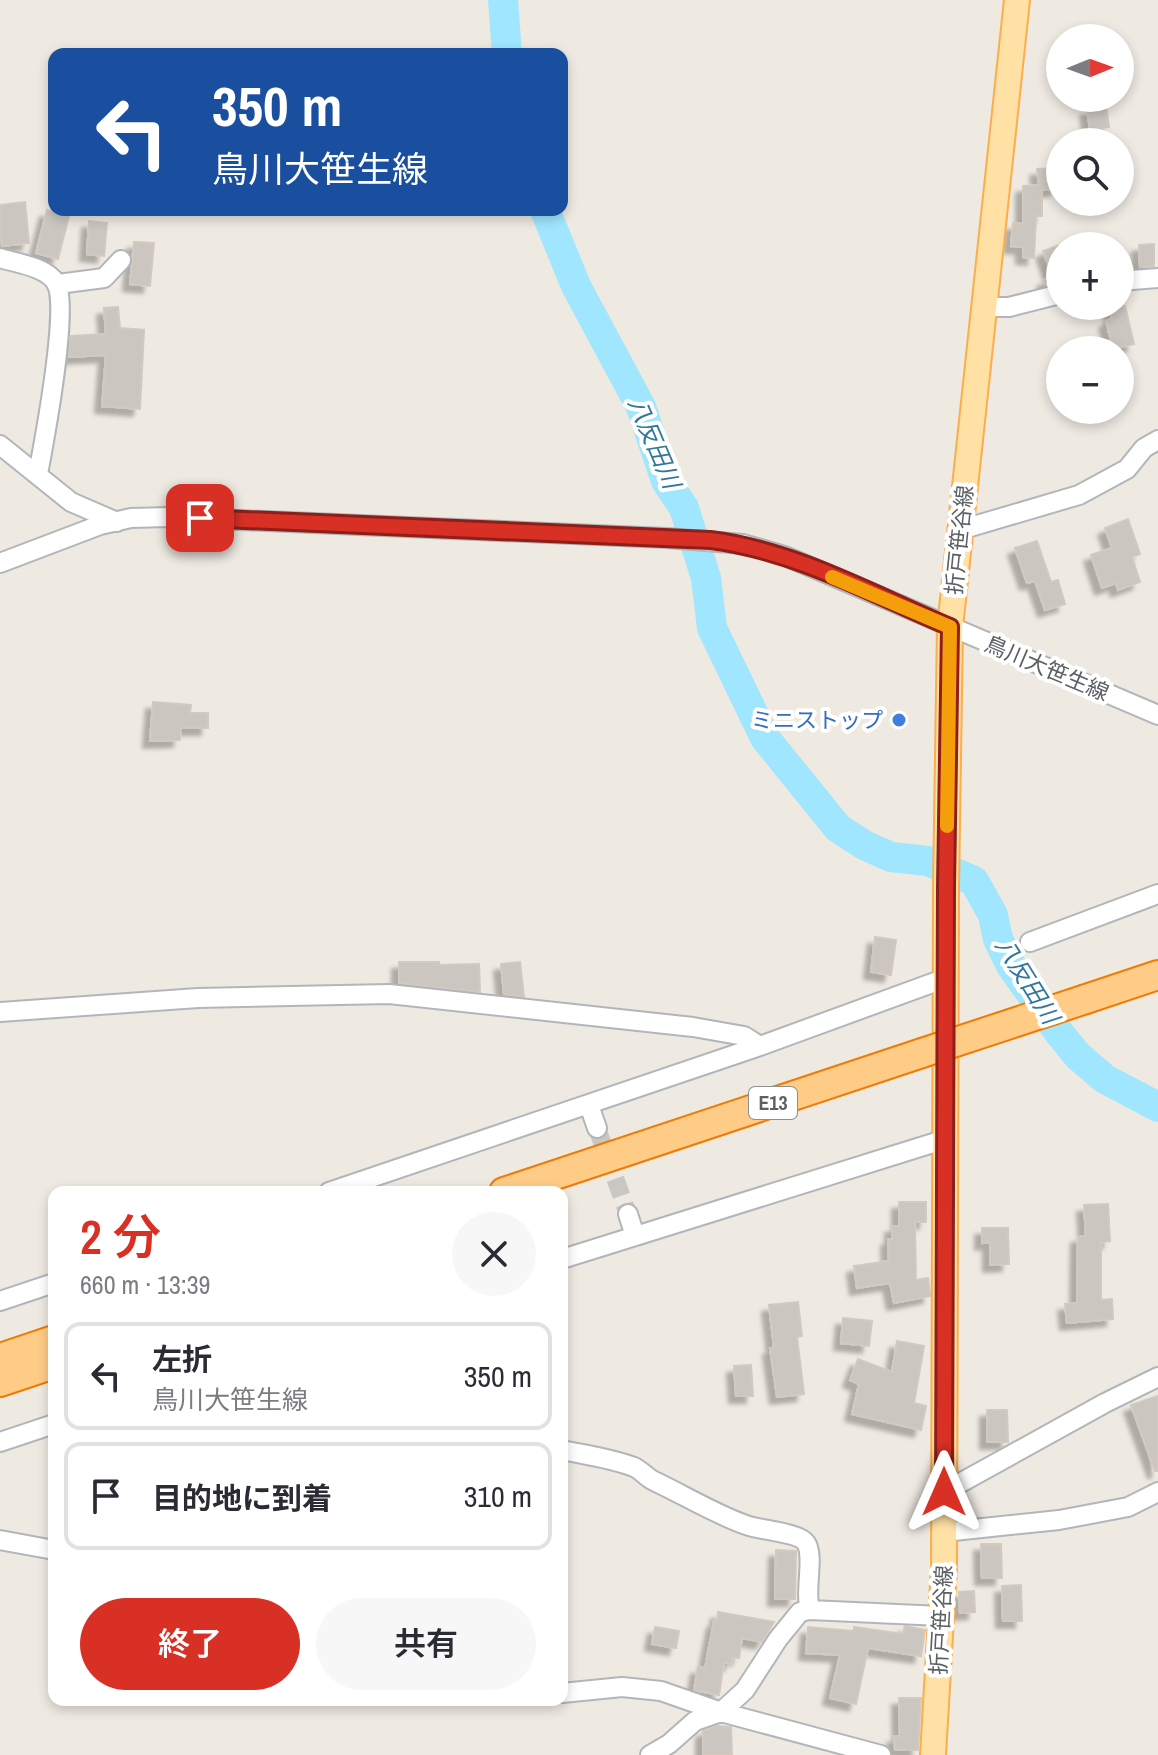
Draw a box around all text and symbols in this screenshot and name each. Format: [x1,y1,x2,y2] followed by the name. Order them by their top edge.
[1046,24,1134,112] north arrow
[1046,24,1134,424] map controls
[212,68,342,143] text: 350 m
[80,80,184,184] icon: left
[1046,128,1134,216] button: search
[212,145,428,193] text: 鳥川大笹生線
[1046,232,1134,320] button: +
[1046,336,1134,424] button: −
[621,392,690,496] water label: 八反田川
[166,484,234,552] pin
[938,484,980,596] street label: 折戸笹谷線
[178,496,222,540] icon: arrive
[980,628,1114,708] street label: 鳥川大笹生線
[751,705,883,735] place label: ミニストップ
[890,711,908,729] marker: ミニストップ
[989,931,1068,1032] water label: 八反田川
[749,1087,797,1119] road number: E13
[80,1204,161,1269] text: 2 分
[452,1212,536,1296] button: close
[80,1267,210,1302] text: 660 m · 13:39
[152,1339,212,1379] text: 左折
[84,1354,128,1398] icon: left
[464,1356,532,1396] text: 350 m
[152,1382,308,1417] text: 鳥川大笹生線
[902,1450,986,1534] position arrow
[84,1474,128,1518] icon: arrive
[464,1476,532,1516] text: 310 m
[152,1478,332,1518] text: 目的地に到着
[923,1564,959,1676] street label: 折戸笹谷線
[80,1598,300,1690] button: 終了
[316,1598,536,1690] button: 共有

